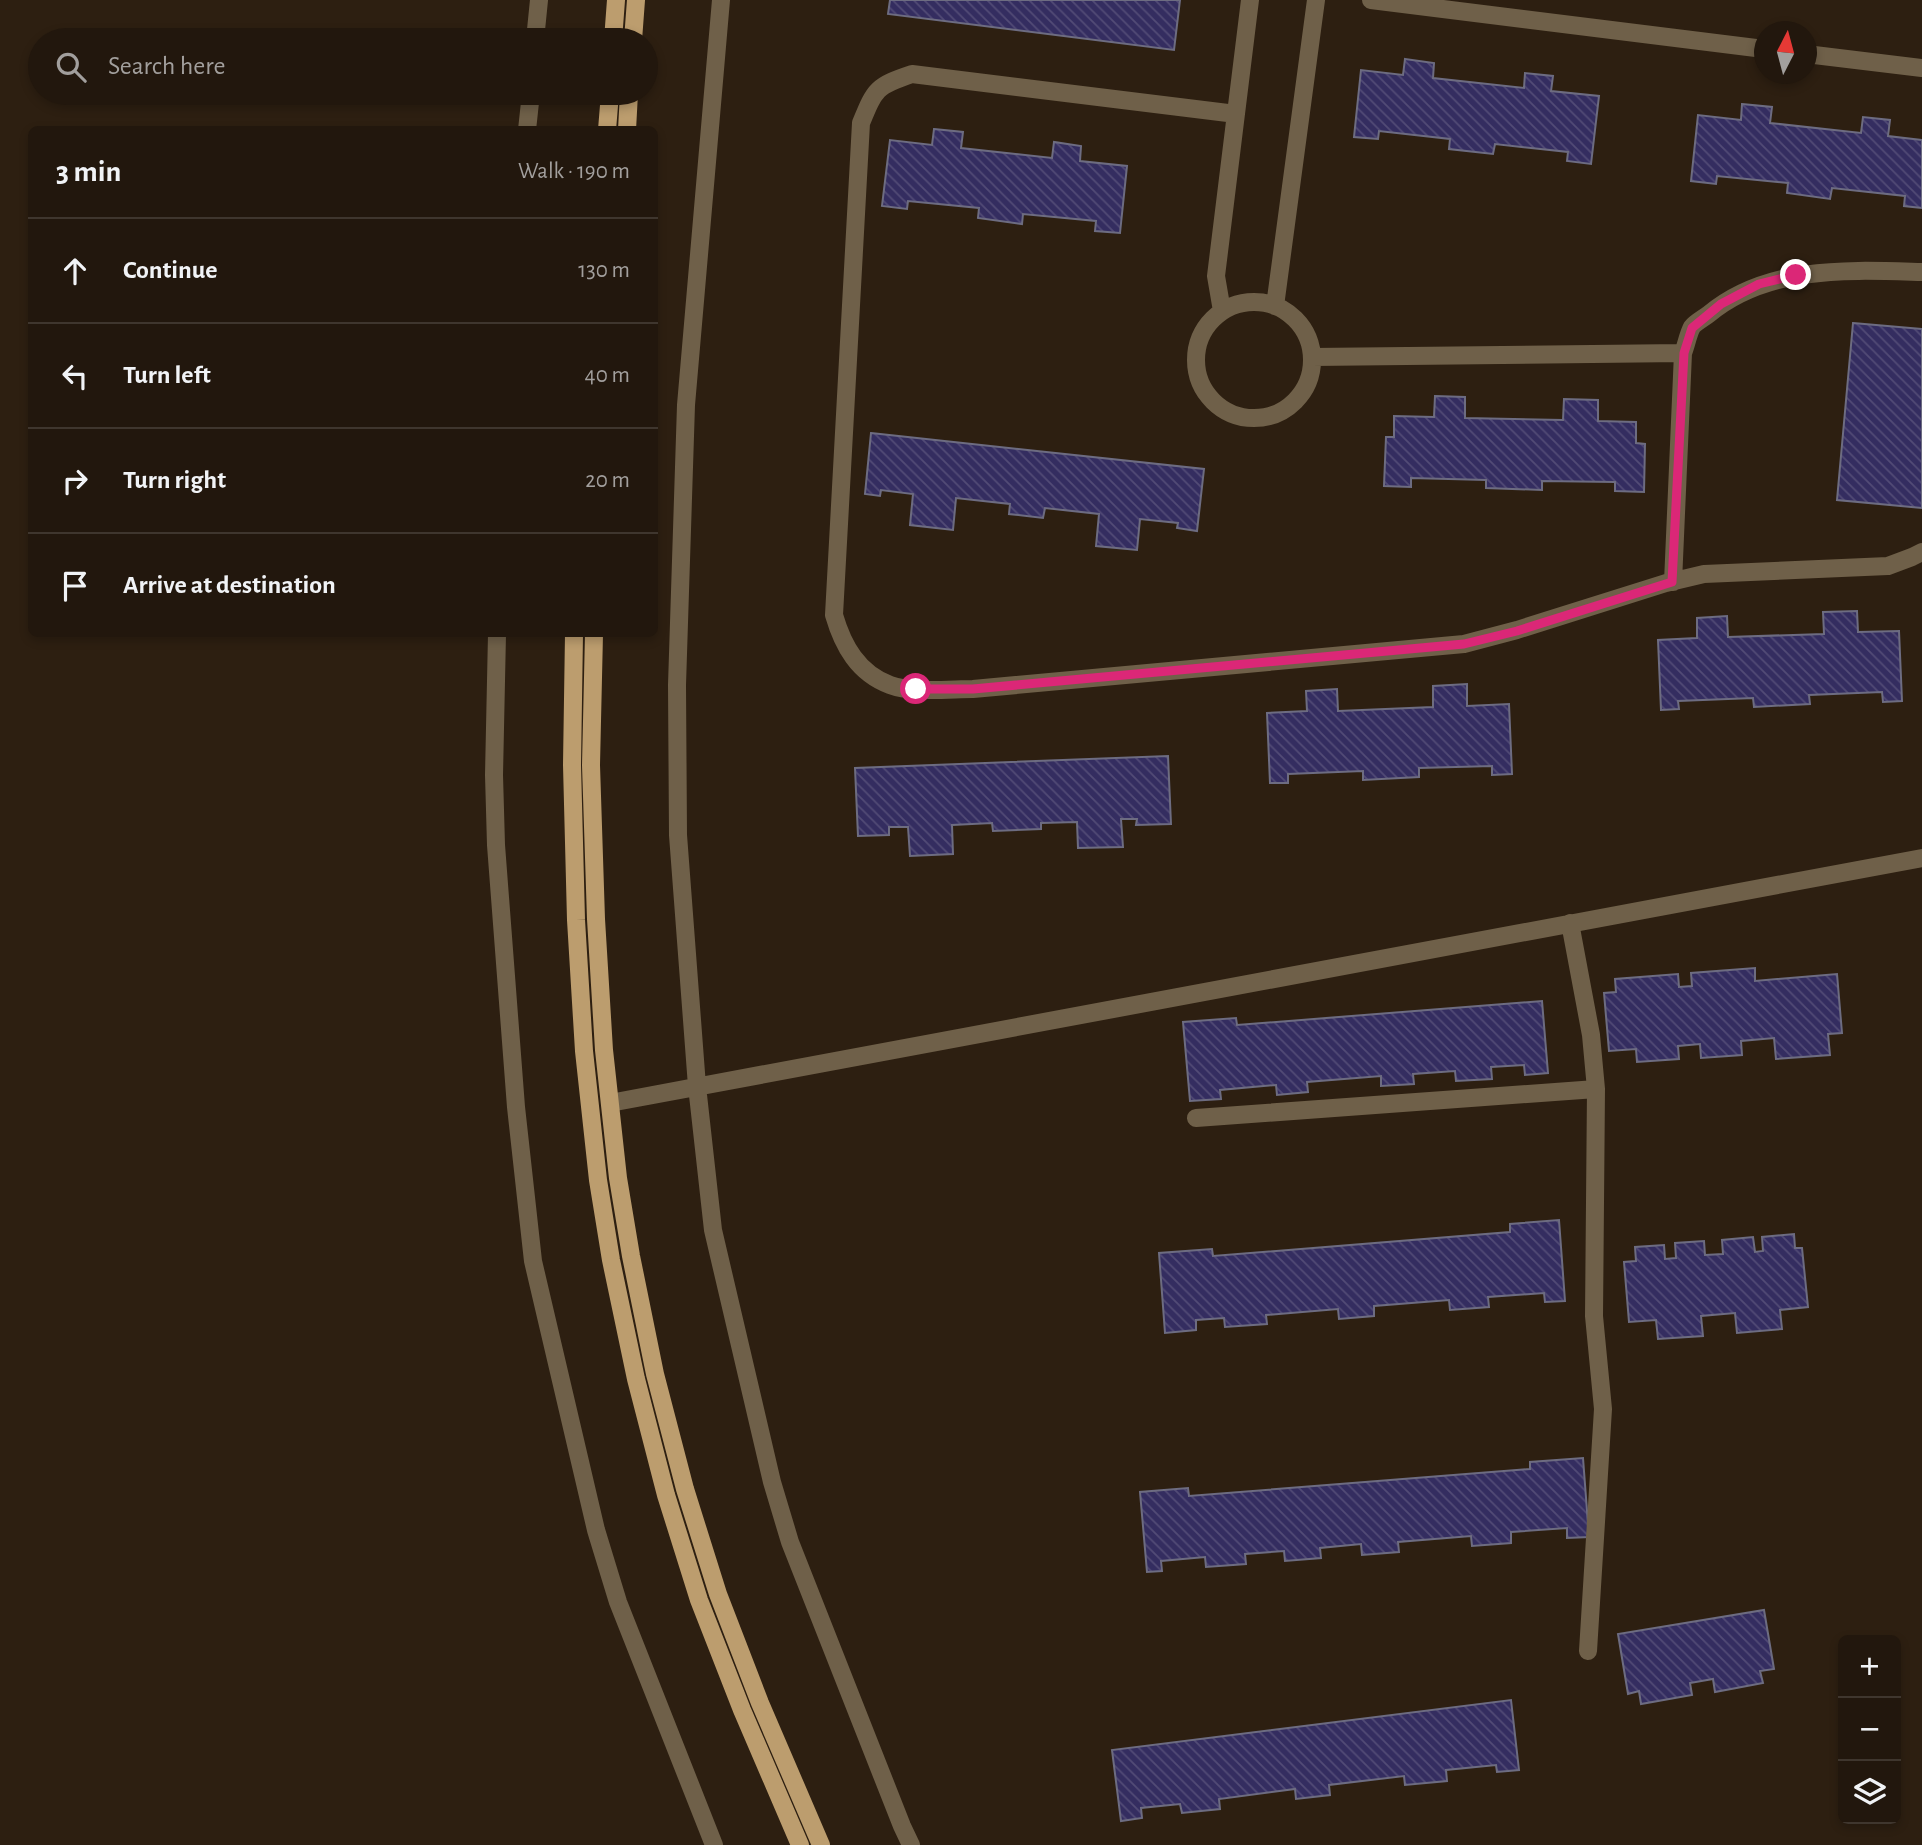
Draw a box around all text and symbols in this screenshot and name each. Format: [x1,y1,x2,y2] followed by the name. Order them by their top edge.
[1754,21,1817,84] north arrow
[28,28,658,105] search box
[52,48,90,86] icon: search
[108,53,226,79] text: Search here
[56,157,121,187] text: 3 min
[518,160,630,183] text: Walk · 190 m
[56,252,94,290] icon: ahead
[123,257,218,283] text: Continue
[578,259,630,282] text: 130 m
[1780,259,1811,290] route end
[56,357,94,395] icon: left
[123,362,211,388] text: Turn left
[585,364,630,387] text: 40 m
[56,462,94,500] icon: right
[123,467,226,493] text: Turn right
[585,469,630,492] text: 20 m
[56,567,94,605] icon: arrive
[123,572,336,598] text: Arrive at destination
[900,673,931,704] route start
[1838,1635,1901,1824] map controls
[1838,1635,1901,1698] button: +
[1838,1698,1901,1761] button: −
[1838,1761,1901,1824] button: layers

